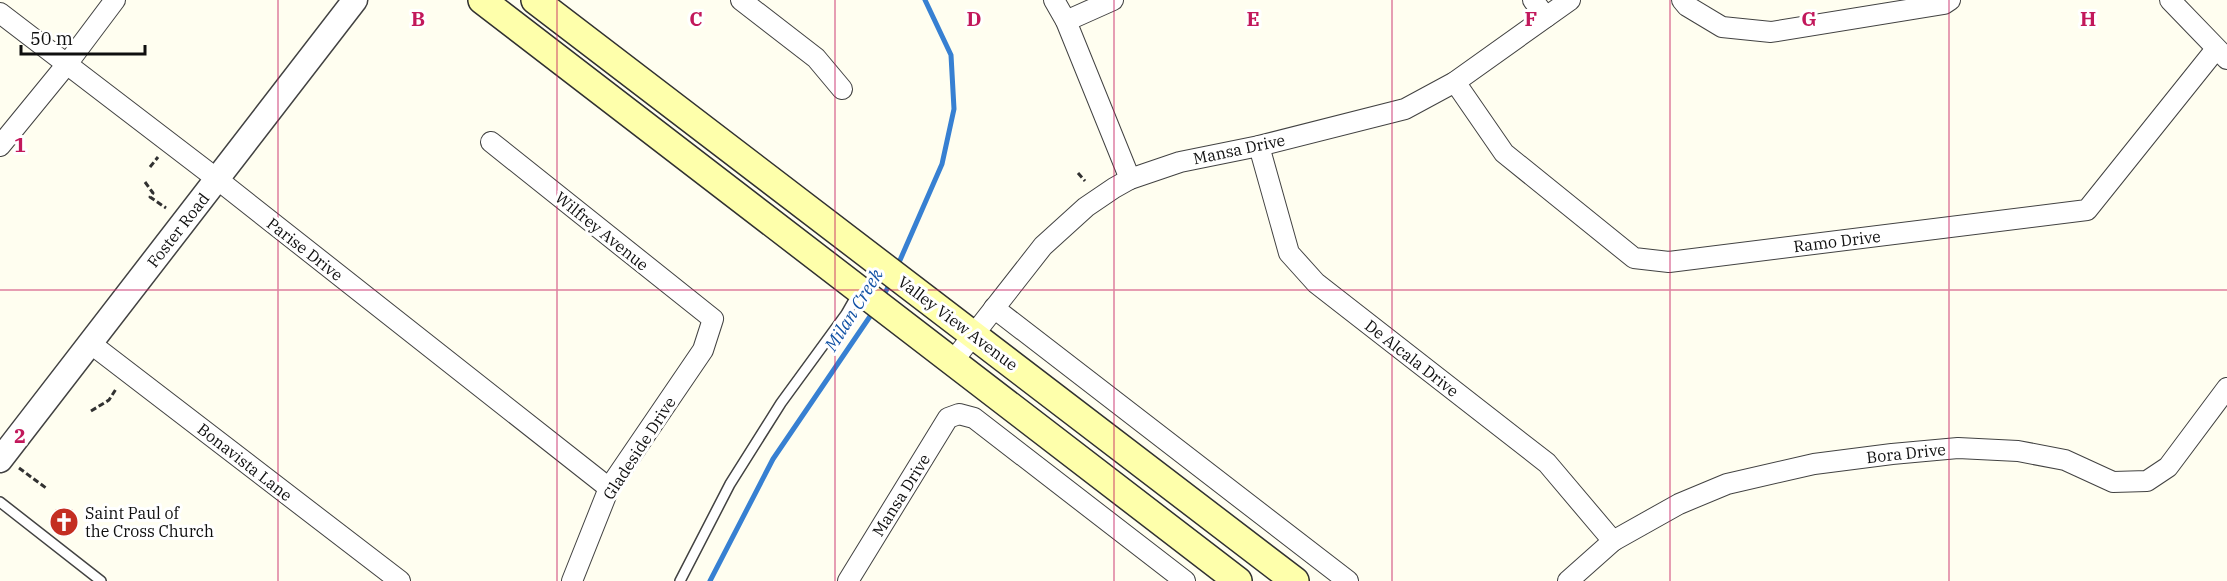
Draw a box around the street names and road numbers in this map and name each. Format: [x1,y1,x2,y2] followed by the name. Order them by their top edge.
[1191,129,1287,169] street label: Mansa Drive
[551,187,653,275] street label: Wilfrey Avenue
[143,188,214,271] street label: Foster Road
[263,213,347,285] street label: Parise Drive
[1792,226,1882,256] street label: Ramo Drive
[894,271,1022,375] street label: Valley View Avenue
[1361,315,1463,401] street label: De Alcala Drive
[598,393,680,503] street label: Gladeside Drive
[194,419,296,505] street label: Bonavista Lane
[1865,439,1947,467] street label: Bora Drive
[868,450,934,540] street label: Mansa Drive

